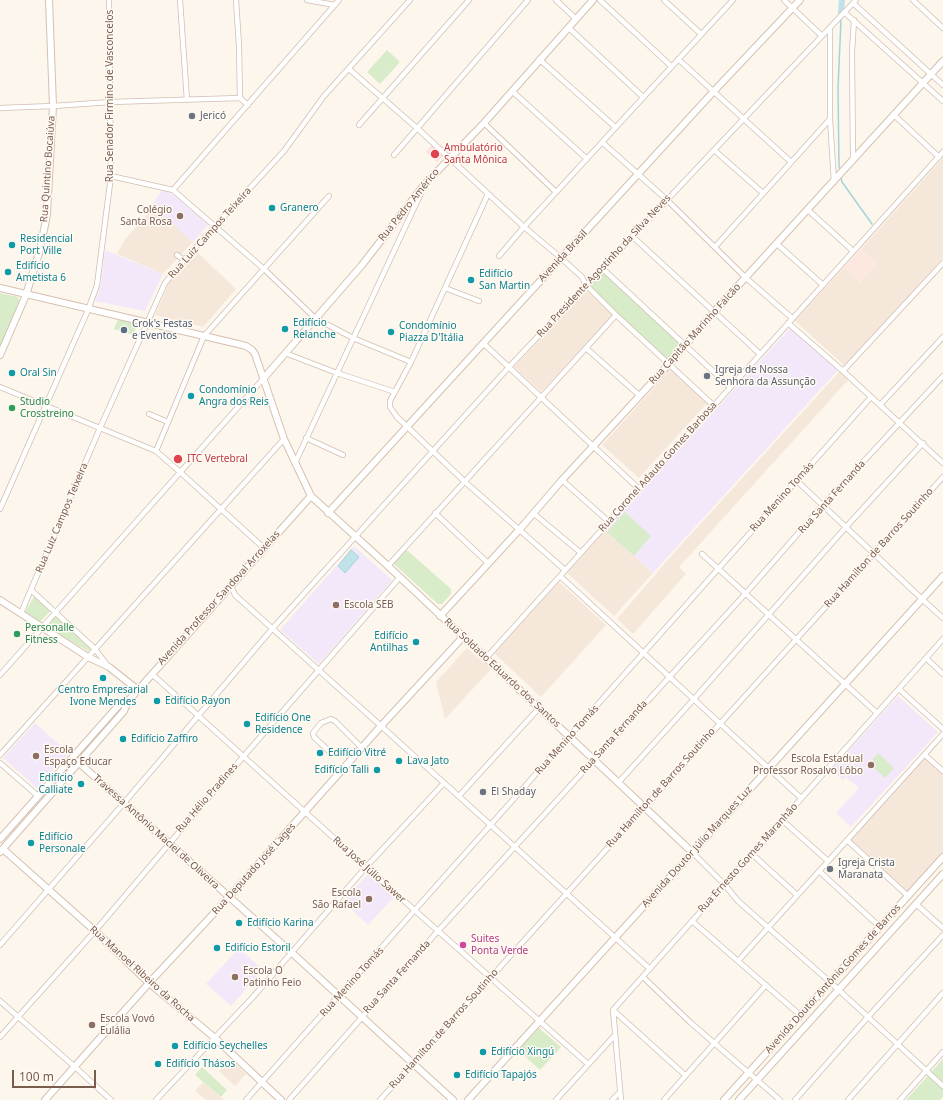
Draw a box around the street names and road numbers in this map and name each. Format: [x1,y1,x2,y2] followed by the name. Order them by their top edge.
[104,10,116,182] street label: Rua Senador Firmino de Vasconcelos
[38,115,58,223] street label: Rua Quintino Bocaiúva
[376,166,442,244] street label: Rua Pedro Américo
[166,185,254,281] street label: Rua Luiz Campos Teixeira
[535,192,673,340] street label: Rua Presidente Agostinho da Silva Neves
[536,228,590,284] street label: Avenida Brasil
[647,281,743,387] street label: Rua Capitão Marinho Falcão
[596,399,720,535] street label: Rua Coronel Adauto Gomes Barbosa
[796,458,868,536] street label: Rua Santa Fernanda
[748,460,816,534] street label: Rua Menino Tomás
[33,461,91,575] street label: Rua Luiz Campos Teixeira
[822,486,936,610] street label: Rua Hamilton de Barros Soutinho
[155,528,283,668] street label: Avenida Professor Sandoval Arroxelas
[441,616,563,730] street label: Rua Soldado Eduardo dos Santos
[578,698,650,776] street label: Rua Santa Fernanda
[533,703,601,777] street label: Rua Menino Tomás
[604,726,718,850] street label: Rua Hamilton de Barros Soutinho
[173,761,241,835] street label: Rua Hélio Pradines
[90,772,222,892] street label: Travessa Antônio Maciel de Oliveira
[639,784,755,910] street label: Avenida Doutor Júlio Marques Luz
[696,801,800,915] street label: Rua Ernesto Gomes Maranhão
[210,821,298,917] street label: Rua Deputado José Lages
[330,834,408,906] street label: Rua José Júlio Sawer
[763,902,903,1056] street label: Avenida Doutor Antônio Gomes de Barros
[87,924,197,1024] street label: Rua Manoel Ribeiro da Rocha
[361,938,433,1016] street label: Rua Santa Fernanda
[318,945,386,1019] street label: Rua Menino Tomás
[387,967,501,1091] street label: Rua Hamilton de Barros Soutinho

